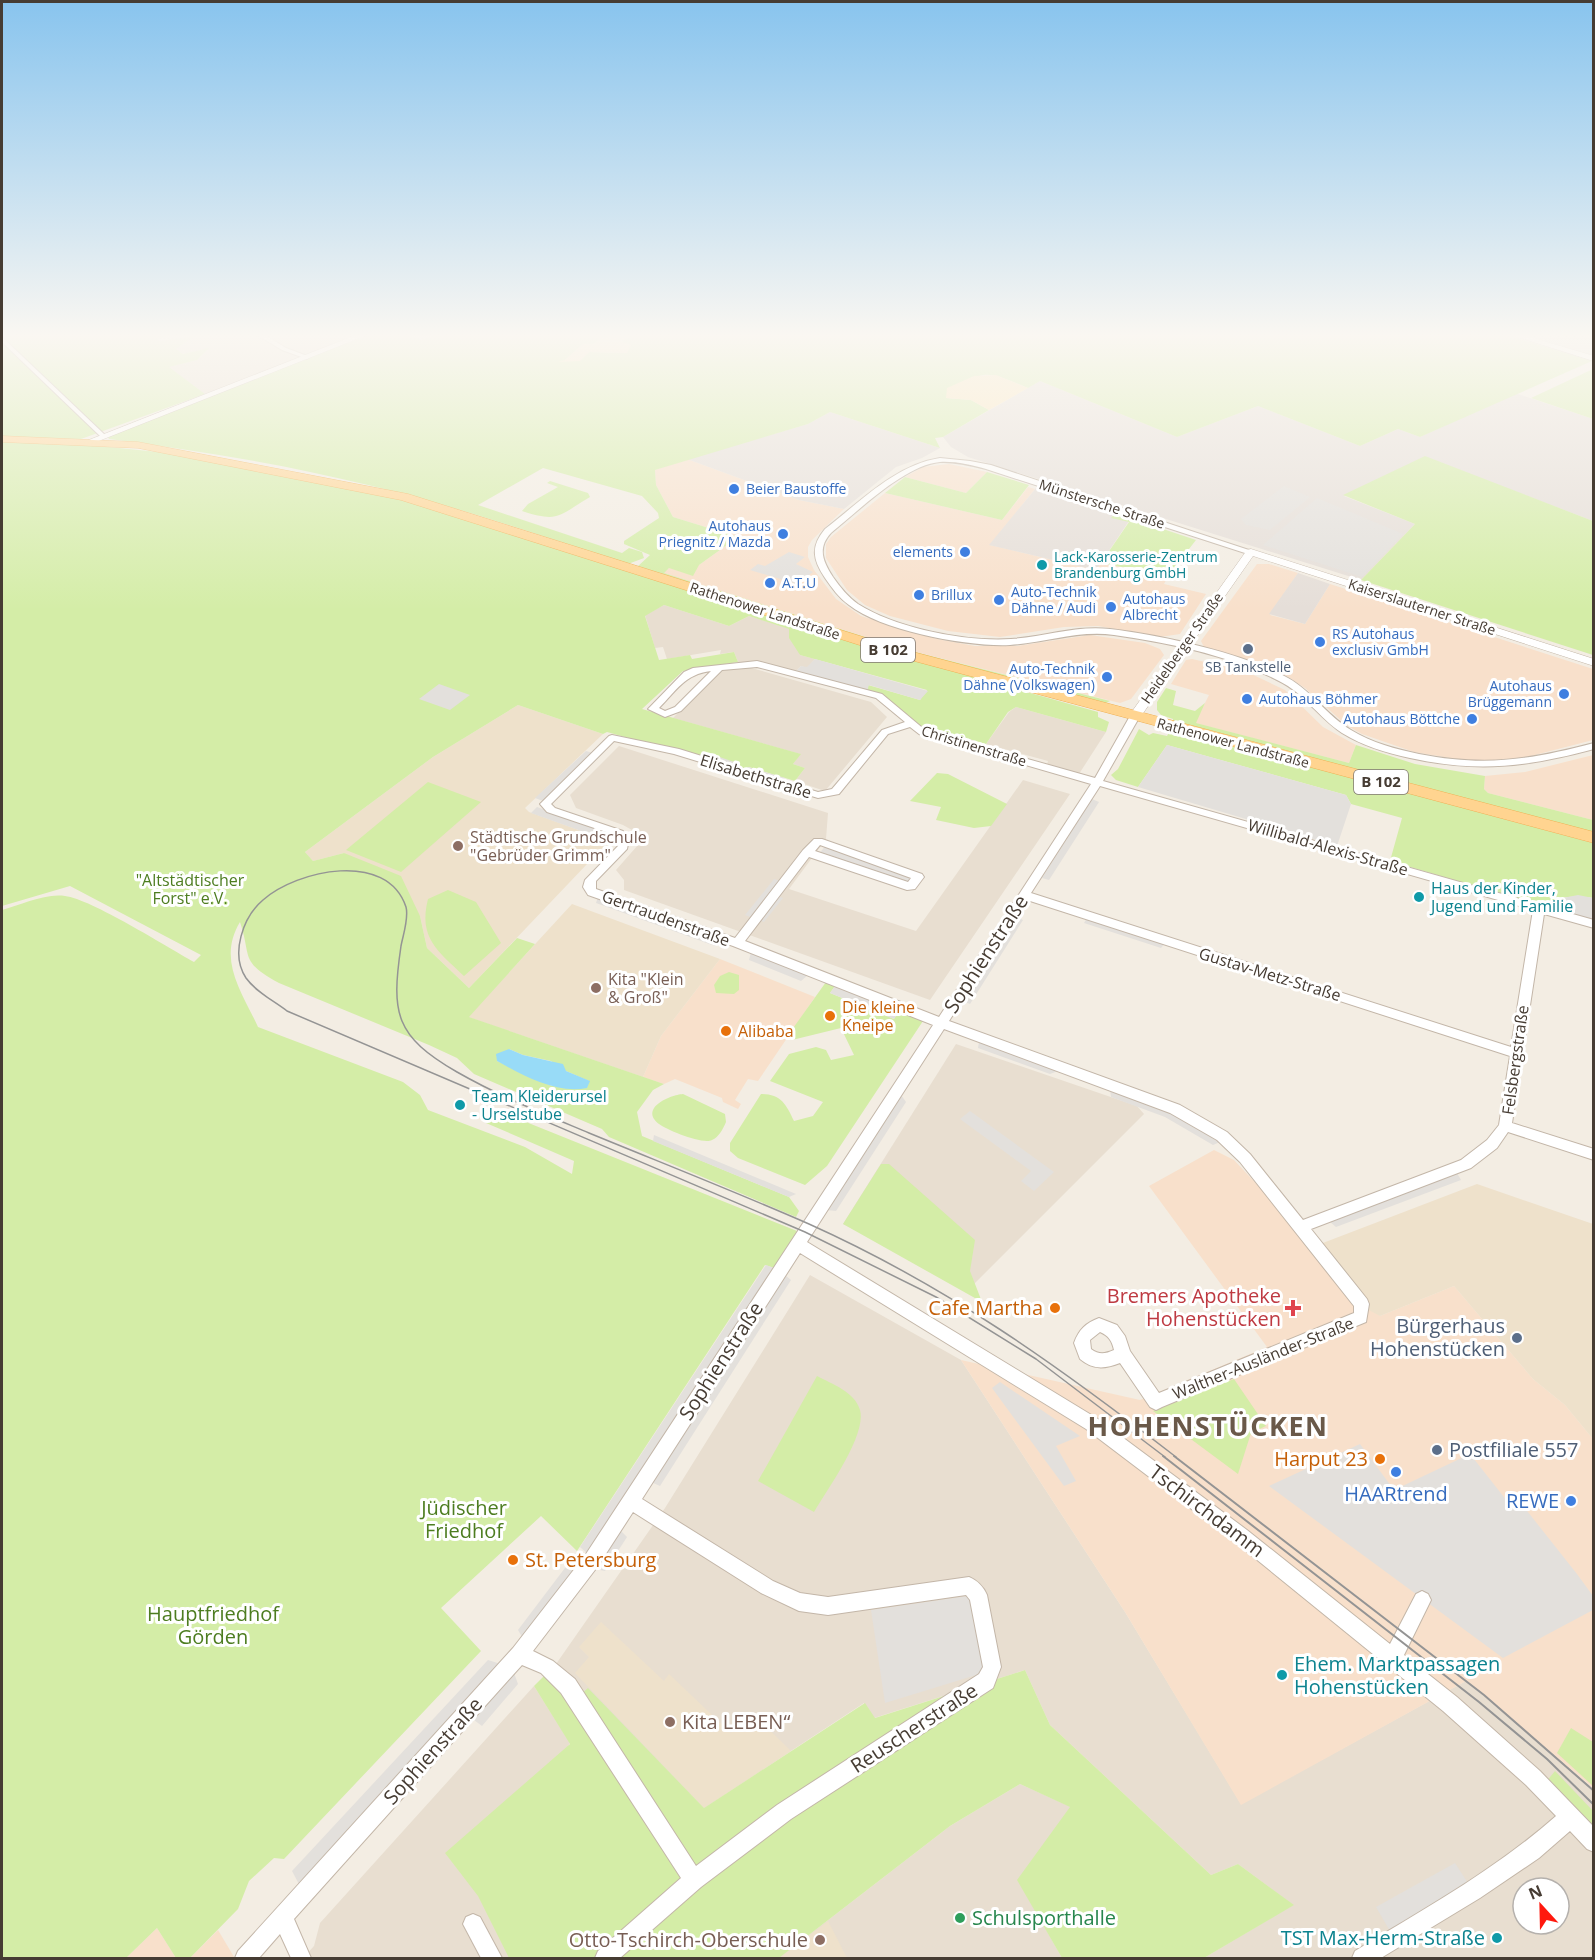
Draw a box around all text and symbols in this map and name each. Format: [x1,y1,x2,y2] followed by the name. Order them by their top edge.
[1037,474,1168,533] street label: Münstersche Straße
[746,479,847,498] place label: Beier Baustoffe
[727,482,741,496] marker: Beier Baustoffe
[659,516,771,551] place label: Autohaus Priegnitz / Mazda
[776,527,790,541] marker: Autohaus Priegnitz / Mazda
[893,542,953,561] place label: elements
[958,545,972,559] marker: elements
[1054,547,1218,582] place label: Lack-Karosserie-Zentrum Brandenburg GmbH
[1035,558,1049,572] marker: Lack-Karosserie-Zentrum Brandenburg GmbH
[782,573,816,592] place label: A.T.U
[1346,574,1498,639] street label: Kaiserslauterner Straße
[763,576,777,590] marker: A.T.U
[688,577,843,644] street label: Rathenower Landstraße
[1011,582,1097,617] place label: Auto-Technik Dähne / Audi
[931,585,973,604] place label: Brillux
[912,588,926,602] marker: Brillux
[1136,588,1227,707] street label: Heidelberger Straße
[1123,589,1186,624] place label: Autohaus Albrecht
[992,593,1006,607] marker: Auto-Technik Dähne / Audi
[1104,600,1118,614] marker: Autohaus Albrecht
[1332,624,1429,659] place label: RS Autohaus exclusiv GmbH
[1313,635,1327,649] marker: RS Autohaus exclusiv GmbH
[861,638,915,662] road number: B 102
[1241,642,1255,656] marker: SB Tankstelle
[1205,657,1291,676] place label: SB Tankstelle
[963,659,1096,694] place label: Auto-Technik Dähne (Volkswagen)
[1100,670,1114,684] marker: Auto-Technik Dähne (Volkswagen)
[1468,676,1552,711] place label: Autohaus Brüggemann
[1557,687,1571,701] marker: Autohaus Brüggemann
[1259,689,1378,708] place label: Autohaus Böhmer
[1240,692,1254,706] marker: Autohaus Böhmer
[1343,709,1460,728] place label: Autohaus Böttche
[1465,712,1479,726] marker: Autohaus Böttche
[1155,713,1312,772] street label: Rathenower Landstraße
[919,721,1029,771] street label: Christinenstraße
[698,749,814,803] street label: Elisabethstraße
[1354,770,1408,794] road number: B 102
[1245,814,1411,880] street label: Willibald-Alexis-Straße
[470,826,647,866] place label: Städtische Grundschule "Gebrüder Grimm"
[451,839,465,853] marker: Städtische Grundschule "Gebrüder Grimm"
[136,869,245,909] park label: "Altstädtischer Forst" e.V.
[1429,877,1573,917] place label: Haus der Kinder, Jugend und Familie
[599,885,733,951] street label: Gertraudenstraße
[937,889,1034,1018] street label: Sophienstraße
[1412,890,1426,904] marker: Haus der Kinder, Jugend und Familie
[1196,942,1344,1006] street label: Gustav-Metz-Straße
[608,968,684,1008] place label: Kita "Klein & Groß"
[589,981,603,995] marker: Kita "Klein & Groß"
[842,996,915,1036] place label: Die kleine Kneipe
[1496,1004,1534,1116] street label: Felsbergstraße
[823,1009,837,1023] marker: Die kleine Kneipe
[738,1020,794,1042] place label: Alibaba
[719,1024,733,1038] marker: Alibaba
[472,1085,607,1125] place label: Team Kleiderursel - Urselstube
[453,1098,467,1112] marker: Team Kleiderursel - Urselstube
[1107,1282,1281,1332] place label: Bremers Apotheke Hohenstücken
[928,1294,1043,1321] place label: Cafe Martha
[672,1296,769,1425] street label: Sophienstraße
[1048,1301,1062,1315] marker: Cafe Martha
[1286,1301,1300,1315] marker: Bremers Apotheke Hohenstücken
[1169,1312,1357,1404] street label: Walther-Ausländer-Straße
[1370,1312,1505,1362] place label: Bürgerhaus Hohenstücken
[1510,1331,1524,1345] marker: Bürgerhaus Hohenstücken
[1087,1407,1329,1444] district label: HOHENSTÜCKEN
[1449,1436,1579,1463] place label: Postfiliale 557
[1430,1443,1444,1457] marker: Postfiliale 557
[1274,1445,1368,1472] place label: Harput 23
[1373,1452,1387,1466] marker: Harput 23
[1144,1458,1270,1563] street label: Tschirchdamm
[1389,1465,1403,1479] marker: HAARtrend
[1344,1480,1448,1507] place label: HAARtrend
[1506,1487,1559,1514] place label: REWE
[419,1494,507,1544] park label: Jüdischer Friedhof
[1564,1494,1578,1508] marker: REWE
[525,1546,657,1573] place label: St. Petersburg
[506,1553,520,1567] marker: St. Petersburg
[147,1600,280,1650] park label: Hauptfriedhof Görden
[1294,1650,1500,1700] place label: Ehem. Marktpassagen Hohenstücken
[1275,1668,1289,1682] marker: Ehem. Marktpassagen Hohenstücken
[845,1676,982,1779] street label: Reuscherstraße
[377,1691,488,1810] street label: Sophienstraße
[682,1708,790,1735] place label: Kita LEBEN“
[663,1715,677,1729] marker: Kita LEBEN“
[1511,1876,1571,1936] north arrow
[1525,1879,1546,1905] text: N
[972,1904,1116,1931] place label: Schulsporthalle
[953,1911,967,1925] marker: Schulsporthalle
[1281,1924,1485,1951] place label: TST Max-Herm-Straße
[569,1926,808,1953] place label: Otto-Tschirch-Oberschule
[1490,1931,1504,1945] marker: TST Max-Herm-Straße
[813,1933,827,1947] marker: Otto-Tschirch-Oberschule

